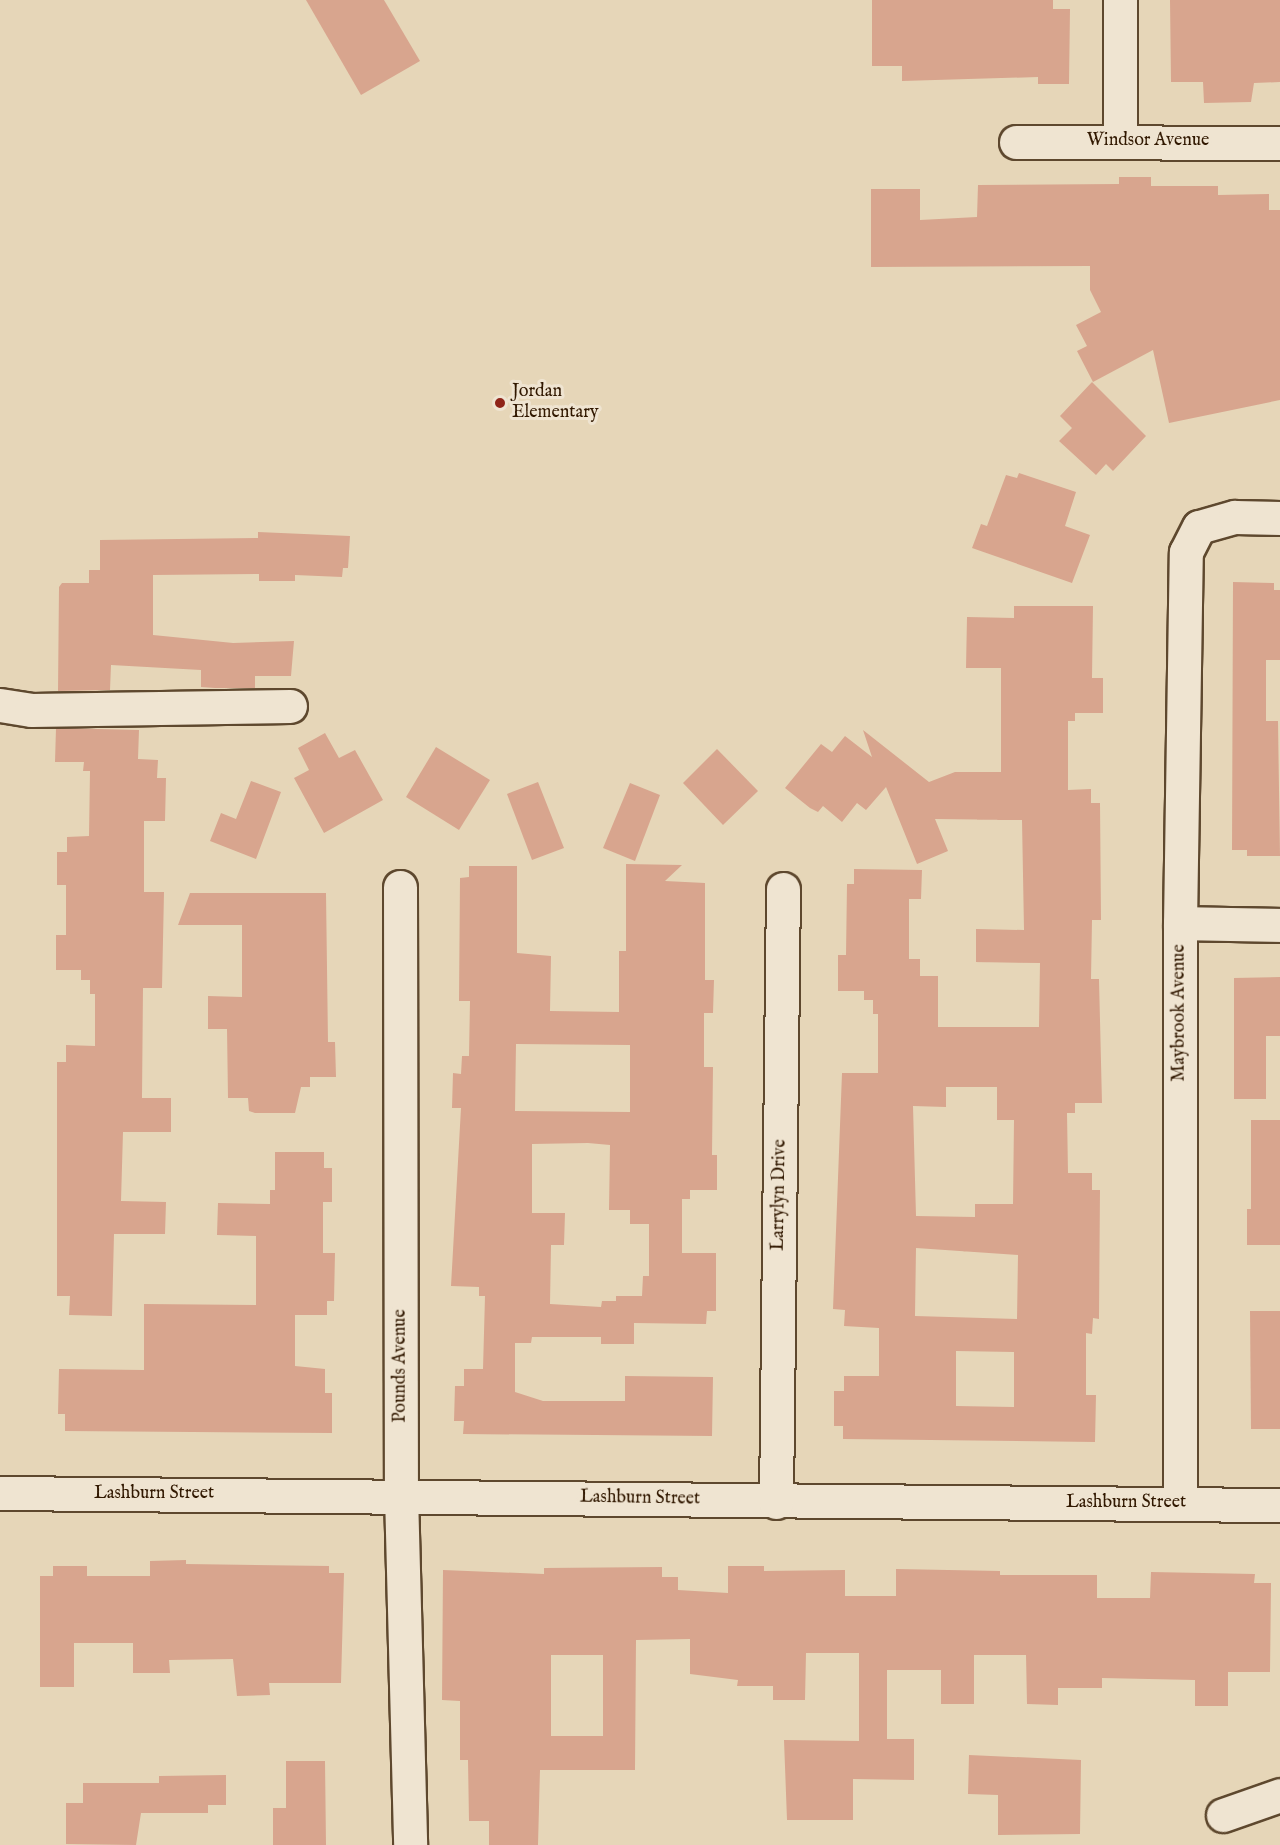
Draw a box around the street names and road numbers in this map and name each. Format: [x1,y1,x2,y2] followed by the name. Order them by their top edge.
[1087,130,1209,152] street label: Windsor Avenue
[1169,944,1191,1082] street label: Maybrook Avenue
[768,1139,792,1251] street label: Larrylyn Drive
[390,1309,412,1423] street label: Pounds Avenue
[94,1483,214,1505] street label: Lashburn Street
[580,1487,700,1511] street label: Lashburn Street
[1066,1492,1186,1514] street label: Lashburn Street

